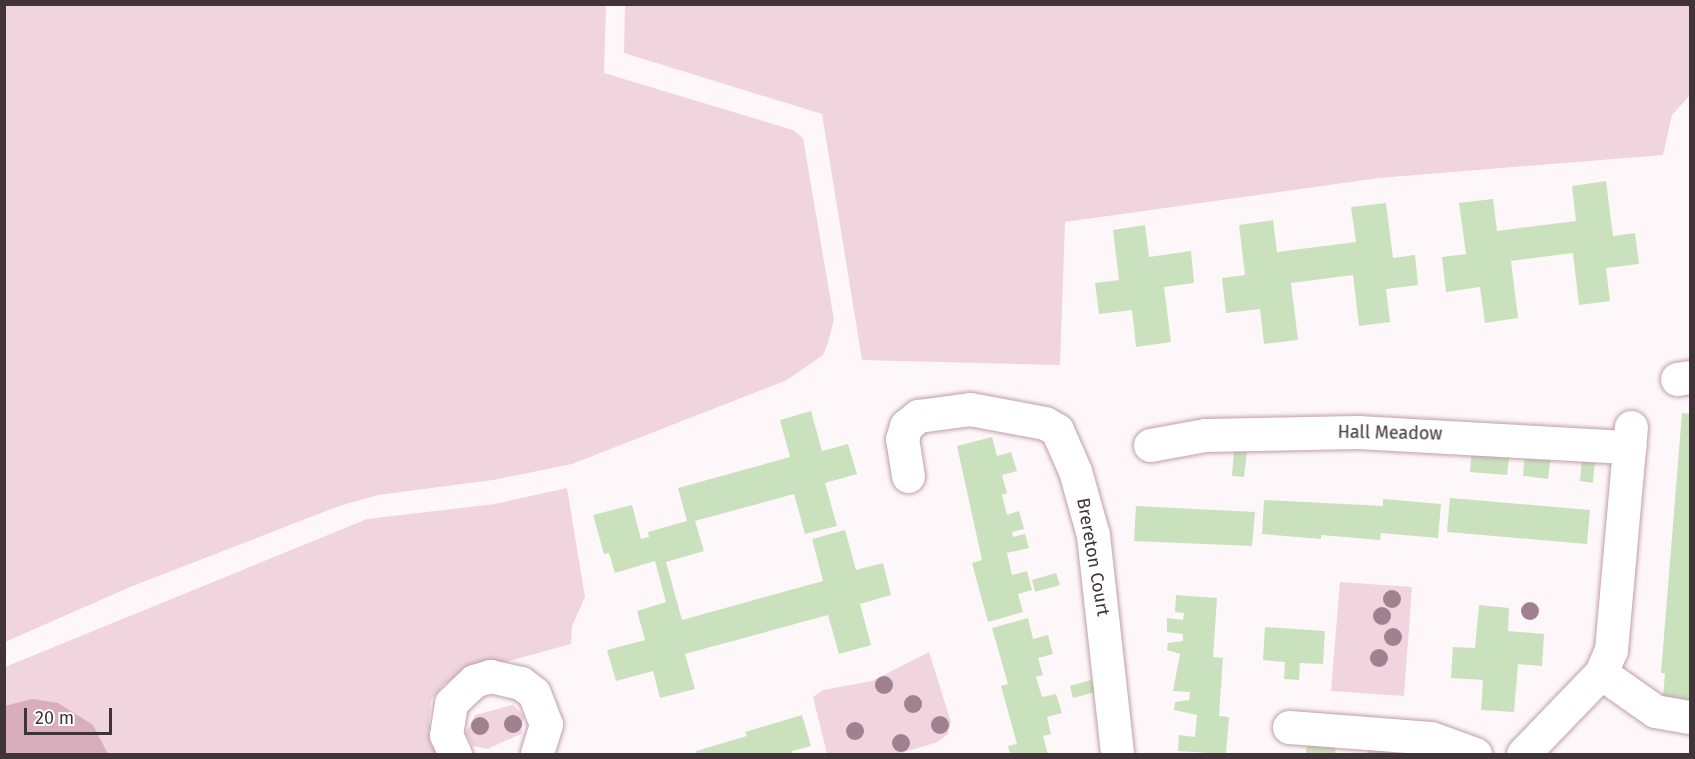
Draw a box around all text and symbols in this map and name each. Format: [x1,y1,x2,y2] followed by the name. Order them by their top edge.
[1337,421,1443,445] street label: Hall Meadow
[1072,496,1114,618] street label: Brereton Court
[27,696,116,734] scale bar
[35,707,74,729] text: 20 m

